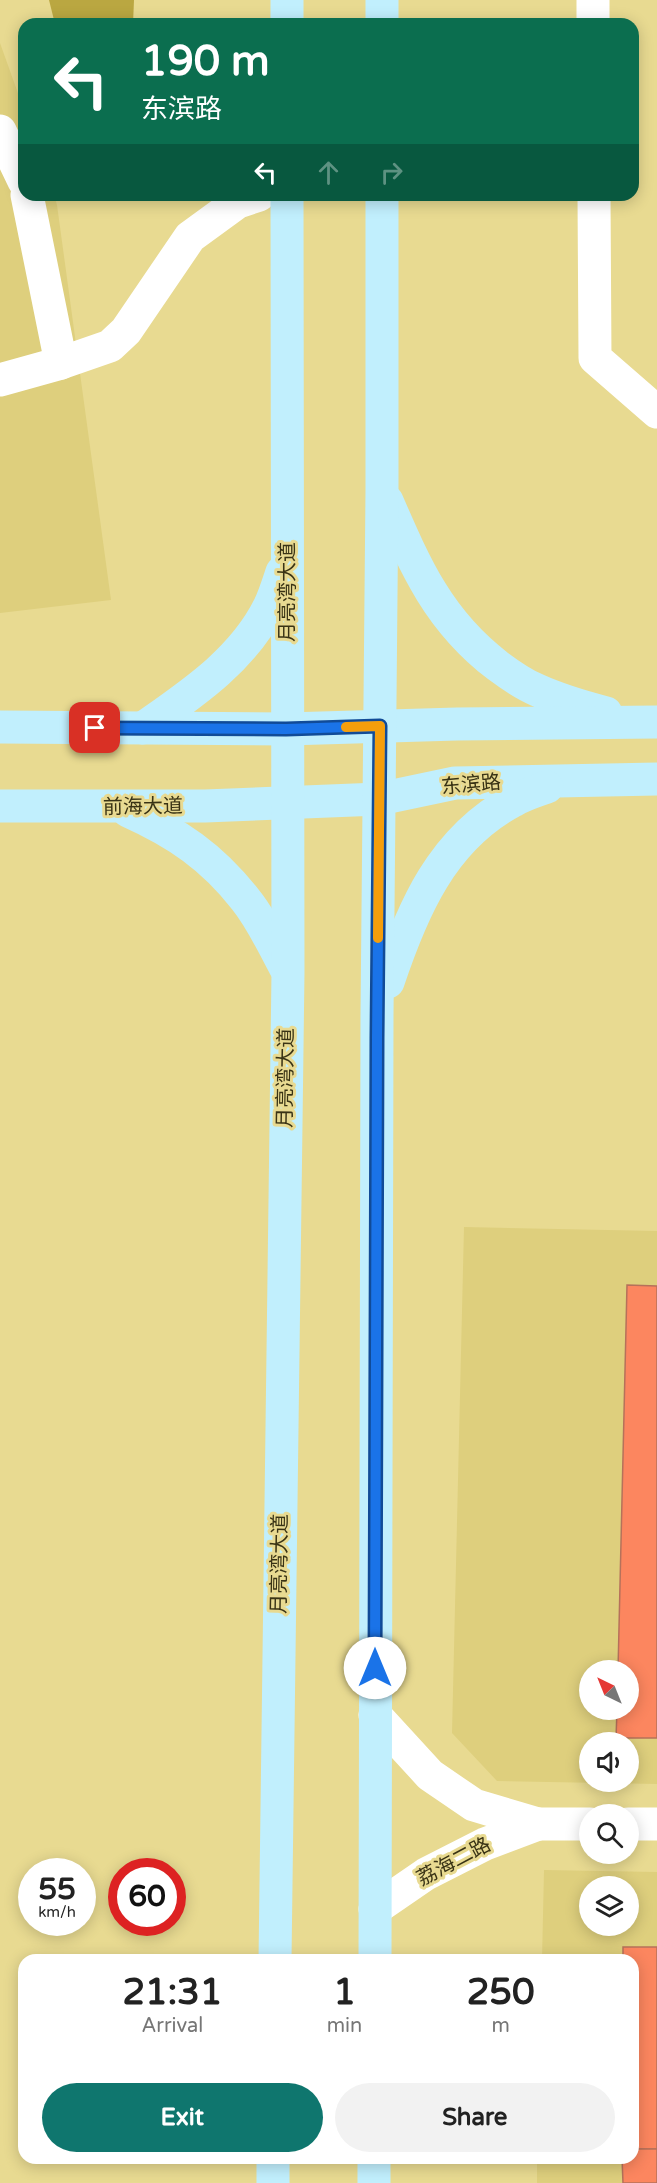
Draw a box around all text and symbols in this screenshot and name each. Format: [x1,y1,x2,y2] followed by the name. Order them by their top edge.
[141,36,270,87] text: 190 m
[42,42,120,120] icon: left
[141,93,222,126] text: 东滨路
[249,156,282,189] icon: left
[312,156,345,189] icon: ahead
[375,156,408,189] icon: right
[276,542,300,642] street label: 月亮湾大道
[69,702,120,753] pin
[78,711,111,744] icon: arrive
[440,770,502,800] street label: 东滨路
[103,794,183,820] street label: 前海大道
[273,1028,299,1128] street label: 月亮湾大道
[267,1514,293,1614] street label: 月亮湾大道
[343,1636,407,1700] position arrow
[579,1660,639,1720] north arrow
[579,1660,639,1936] map controls
[579,1732,639,1792] button: sound
[579,1804,639,1864] button: search
[413,1833,495,1891] street label: 荔海二路
[108,1858,186,1936] speed limit sign: 60
[38,1871,76,1908] text: 55
[579,1876,639,1936] button: layers
[38,1903,76,1921] text: km/h
[122,1971,222,2014] text: 21:31
[333,1971,356,2014] text: 1
[467,1971,535,2014] text: 250
[141,2014,203,2038] text: Arrival
[327,2014,362,2038] text: min
[491,2014,510,2038] text: m
[42,2083,323,2152] button: Exit
[335,2083,615,2152] button: Share

